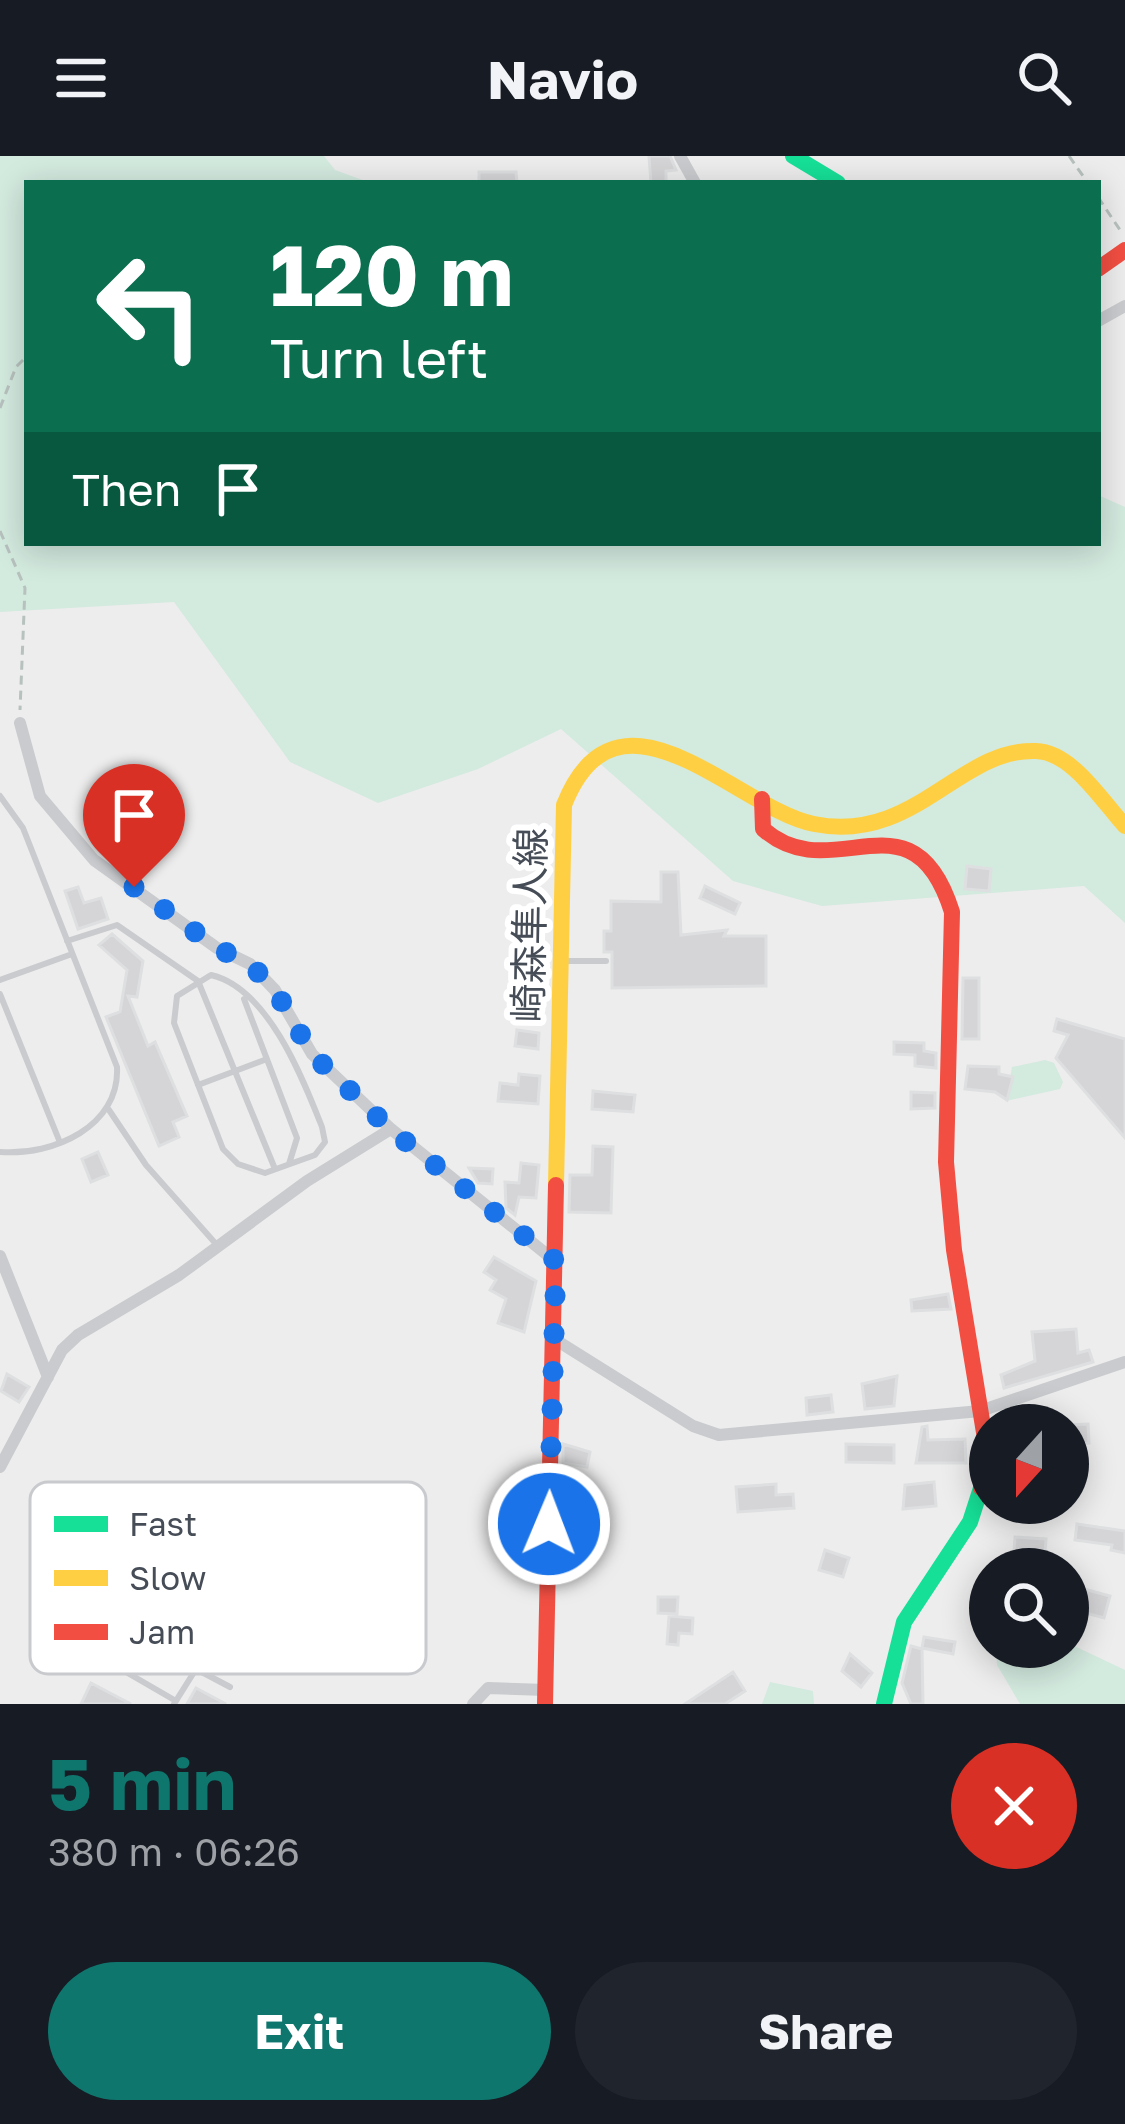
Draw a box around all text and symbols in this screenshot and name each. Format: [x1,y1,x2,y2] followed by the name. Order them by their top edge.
[48,45,114,111] icon: menu
[1011,45,1077,111] icon: search
[487,46,638,111] text: Navio
[270,224,514,324] text: 120 m
[72,228,228,384] icon: left
[270,325,488,390] text: Turn left
[205,456,271,522] icon: arrive
[72,462,181,516] text: Then
[83,764,185,887] pin
[101,782,167,848] icon: arrive
[504,827,554,1023] street label: 崎森隼人線
[969,1404,1089,1524] north arrow
[969,1404,1089,1668] map controls
[486,1461,612,1587] position arrow
[30,1482,426,1674] legend
[129,1504,197,1543] text: Fast
[969,1548,1089,1668] button: search
[129,1558,207,1597] text: Slow
[129,1612,195,1651] text: Jam
[48,1739,236,1826] text: 5 min
[951,1743,1077,1869] button: close
[48,1828,300,1875] text: 380 m · 06:26
[48,1962,551,2100] button: Exit
[575,1962,1077,2100] button: Share

